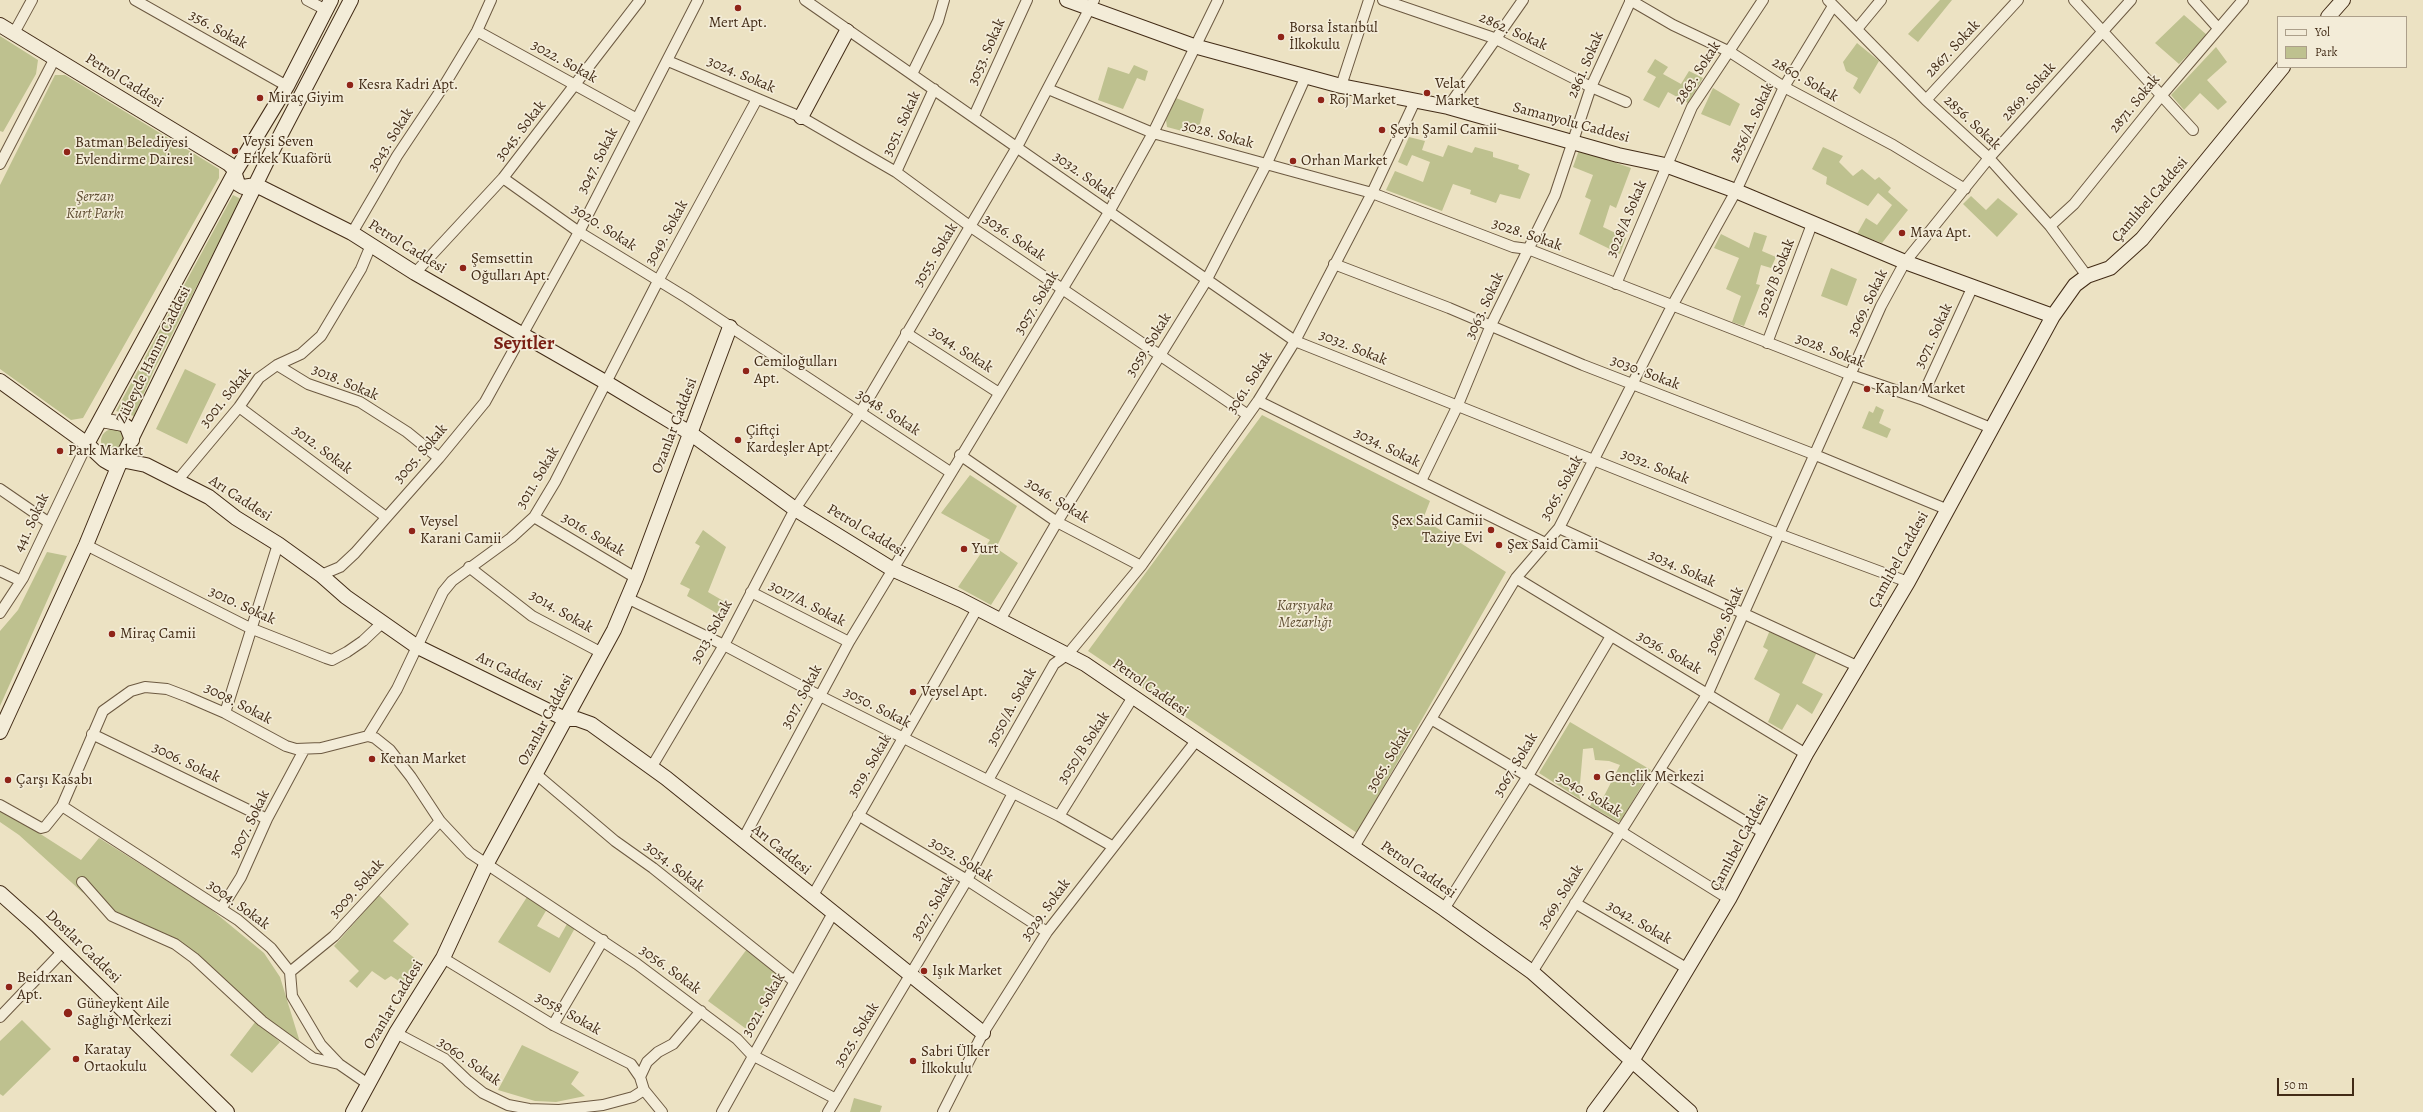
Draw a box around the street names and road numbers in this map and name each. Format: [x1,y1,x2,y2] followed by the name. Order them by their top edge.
[186,7,250,53] street label: 356. Sokak
[1476,9,1550,55] street label: 2862. Sokak
[964,16,1010,88] street label: 3053. Sokak
[1922,17,1984,81] street label: 2867. Sokak
[1564,29,1608,101] street label: 2861. Sokak
[528,36,600,88] street label: 3022. Sokak
[1671,38,1725,108] street label: 2863. Sokak
[82,50,166,112] street label: Petrol Caddesi
[704,53,778,97] street label: 3024. Sokak
[1769,54,1841,106] street label: 2860. Sokak
[1998,59,2060,125] street label: 2869. Sokak
[2106,71,2164,137] street label: 2871. Sokak
[1726,80,1778,166] street label: 2856/A. Sokak
[879,88,925,160] street label: 3051. Sokak
[1940,92,2004,154] street label: 2856. Sokak
[492,97,550,165] street label: 3045. Sokak
[1511,99,1631,147] street label: Samanyolu Caddesi
[364,105,418,175] street label: 3043. Sokak
[1180,117,1256,153] street label: 3028. Sokak
[574,125,622,197] street label: 3047. Sokak
[1049,148,1119,204] street label: 3032. Sokak
[2108,154,2192,246] street label: Çamlıbel Caddesi
[1603,178,1651,260] street label: 3028/A Sokak
[642,197,692,269] street label: 3049. Sokak
[568,200,640,256] street label: 3020. Sokak
[979,211,1049,265] street label: 3036. Sokak
[1490,215,1564,255] street label: 3028. Sokak
[365,216,449,278] street label: Petrol Caddesi
[910,220,962,290] street label: 3055. Sokak
[1753,236,1799,320] street label: 3028/B Sokak
[1844,267,1892,339] street label: 3069. Sokak
[1011,268,1063,338] street label: 3057. Sokak
[1462,270,1508,342] street label: 3063. Sokak
[113,283,195,427] street label: Zübeyde Hanım Caddesi
[1911,301,1957,371] street label: 3071. Sokak
[1122,310,1176,380] street label: 3059. Sokak
[926,323,996,377] street label: 3044. Sokak
[1316,326,1390,370] street label: 3032. Sokak
[1793,330,1867,372] street label: 3028. Sokak
[1223,349,1277,417] street label: 3061. Sokak
[1608,352,1682,394] street label: 3030. Sokak
[309,361,381,405] street label: 3018. Sokak
[196,365,256,431] street label: 3001. Sokak
[648,375,702,477] street label: Ozanlar Caddesi
[853,386,923,440] street label: 3048. Sokak
[390,421,452,487] street label: 3005. Sokak
[288,422,356,478] street label: 3012. Sokak
[1351,424,1423,472] street label: 3034. Sokak
[513,444,563,512] street label: 3011. Sokak
[1618,445,1692,489] street label: 3032. Sokak
[1537,452,1587,524] street label: 3065. Sokak
[205,472,275,526] street label: Arı Caddesi
[1022,474,1092,528] street label: 3046. Sokak
[11,491,53,555] street label: 441. Sokak
[823,501,909,561] street label: Petrol Caddesi
[558,509,628,561] street label: 3016. Sokak
[1865,509,1933,611] street label: Çamlıbel Caddesi
[1646,546,1718,592] street label: 3034. Sokak
[766,577,848,631] street label: 3017/A. Sokak
[206,583,278,629] street label: 3010. Sokak
[1702,584,1748,658] street label: 3069. Sokak
[526,587,596,637] street label: 3014. Sokak
[687,597,737,667] street label: 3013. Sokak
[1633,627,1705,679] street label: 3036. Sokak
[473,648,545,696] street label: Arı Caddesi
[1109,655,1191,721] street label: Petrol Caddesi
[778,662,826,732] street label: 3017. Sokak
[983,665,1041,749] street label: 3050/A. Sokak
[514,671,578,769] street label: Ozanlar Caddesi
[201,679,275,729] street label: 3008. Sokak
[840,683,914,733] street label: 3050. Sokak
[1054,709,1114,787] street label: 3050/B Sokak
[1363,725,1415,795] street label: 3065. Sokak
[1490,730,1542,800] street label: 3067. Sokak
[844,731,896,801] street label: 3019. Sokak
[149,739,223,787] street label: 3006. Sokak
[1553,768,1625,822] street label: 3040. Sokak
[226,787,274,861] street label: 3007. Sokak
[1707,791,1773,895] street label: Çamlıbel Caddesi
[748,821,814,879] street label: Arı Caddesi
[925,834,997,886] street label: 3052. Sokak
[1377,837,1459,903] street label: Petrol Caddesi
[640,838,708,896] street label: 3054. Sokak
[326,856,388,922] street label: 3009. Sokak
[1534,862,1588,932] street label: 3069. Sokak
[907,872,959,944] street label: 3027. Sokak
[1017,875,1075,945] street label: 3029. Sokak
[203,876,273,934] street label: 3004. Sokak
[1603,897,1675,949] street label: 3042. Sokak
[42,907,124,987] street label: Dostlar Caddesi
[636,942,704,998] street label: 3056. Sokak
[360,957,428,1053] street label: Ozanlar Caddesi
[739,970,789,1040] street label: 3021. Sokak
[532,989,604,1039] street label: 3058. Sokak
[831,999,883,1071] street label: 3025. Sokak
[434,1034,504,1090] street label: 3060. Sokak

